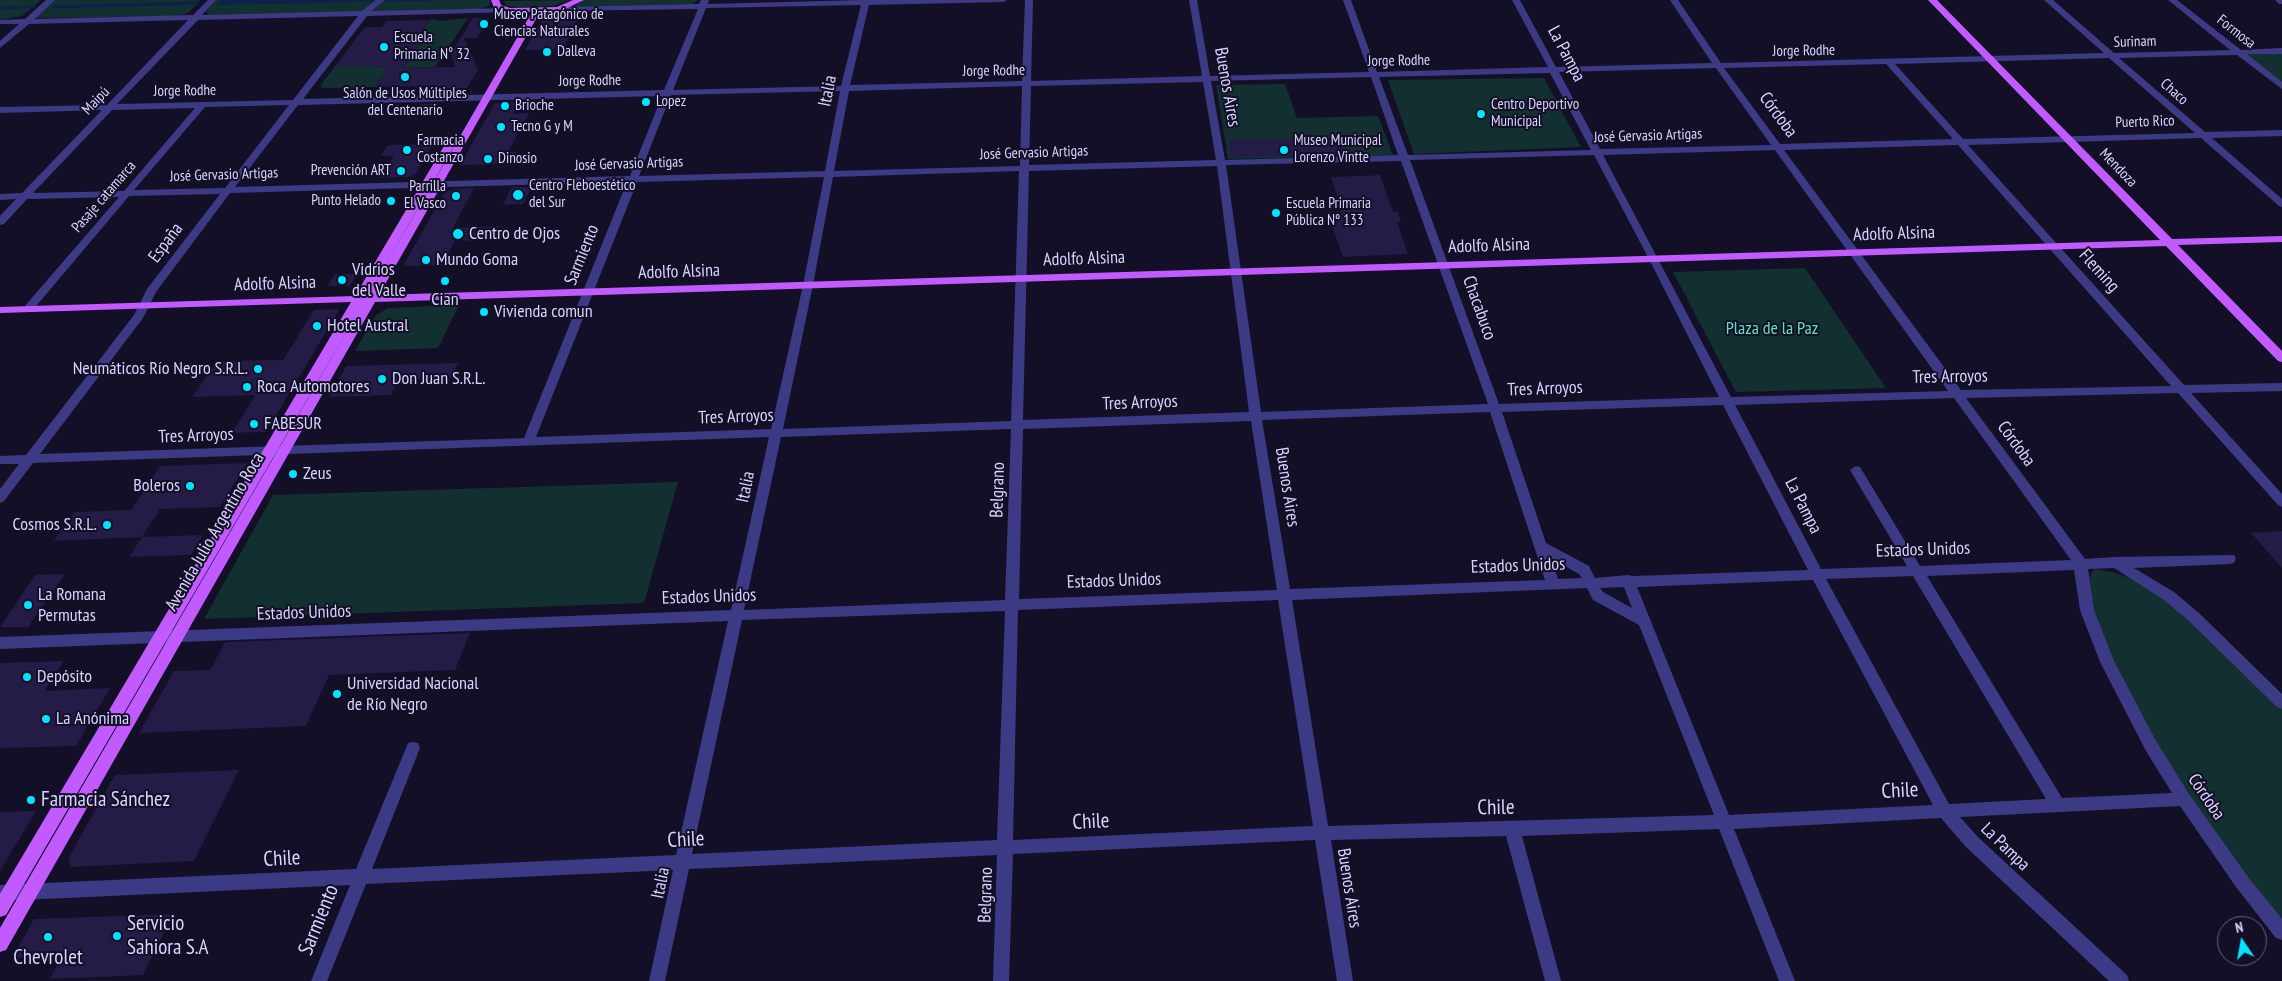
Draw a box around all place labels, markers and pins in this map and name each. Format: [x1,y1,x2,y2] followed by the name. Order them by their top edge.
[494,6,604,41] place label: Museo Patagónico de Ciencias Naturales
[478,18,490,30] marker: Museo Patagónico de Ciencias Naturales
[394,29,470,64] place label: Escuela Primaria N° 32
[378,41,390,53] marker: Escuela Primaria N° 32
[557,43,596,61] place label: Dalleva
[541,46,553,58] marker: Dalleva
[399,71,411,83] marker: Salón de Usos Múltiples del Centenario
[343,85,467,120] place label: Salón de Usos Múltiples del Centenario
[656,93,686,111] place label: Lopez
[640,96,652,108] marker: Lopez
[1491,96,1579,131] place label: Centro Deportivo Municipal
[515,97,554,115] place label: Brioche
[499,100,511,112] marker: Brioche
[1475,108,1487,120] marker: Centro Deportivo Municipal
[511,118,573,136] place label: Tecno G y M
[495,121,507,133] marker: Tecno G y M
[417,132,464,167] place label: Farmacia Costanzo
[1294,132,1381,167] place label: Museo Municipal Lorenzo Vintte
[401,144,413,156] marker: Farmacia Costanzo
[1278,144,1290,156] marker: Museo Municipal Lorenzo Vintte
[498,150,537,168] place label: Dinosio
[482,153,494,165] marker: Dinosio
[311,162,391,180] place label: Prevención ART
[395,165,407,177] marker: Prevención ART
[529,177,635,212] place label: Centro Fleboestético del Sur
[404,178,446,213] place label: Parrilla El Vasco
[511,188,525,202] marker: Centro Fleboestético del Sur
[450,190,462,202] marker: Parrilla El Vasco
[311,192,381,210] place label: Punto Helado
[385,195,397,207] marker: Punto Helado
[1286,195,1371,230] place label: Escuela Primaria Pública Nº 133
[1270,207,1282,219] marker: Escuela Primaria Pública Nº 133
[469,223,560,245] place label: Centro de Ojos
[451,227,465,241] marker: Centro de Ojos
[436,249,518,271] place label: Mundo Goma
[420,254,432,266] marker: Mundo Goma
[352,259,406,302] place label: Vidrios del Valle
[336,274,348,286] marker: Vidrios del Valle
[439,275,451,287] marker: Cian
[431,289,459,311] place label: Cian
[494,301,593,323] place label: Vivienda comun
[478,306,490,318] marker: Vivienda comun
[327,315,408,337] place label: Hotel Austral
[311,320,323,332] marker: Hotel Austral
[73,358,248,380] place label: Neumáticos Río Negro S.R.L.
[252,363,264,375] marker: Neumáticos Río Negro S.R.L.
[392,368,485,390] place label: Don Juan S.R.L.
[376,373,388,385] marker: Don Juan S.R.L.
[257,376,370,398] place label: Roca Automotores
[241,381,253,393] marker: Roca Automotores
[264,413,322,435] place label: FABESUR
[248,418,260,430] marker: FABESUR
[303,463,332,485] place label: Zeus
[287,468,299,480] marker: Zeus
[133,475,180,497] place label: Boleros
[184,480,196,492] marker: Boleros
[13,514,97,536] place label: Cosmos S.R.L.
[101,519,113,531] marker: Cosmos S.R.L.
[38,584,106,626] place label: La Romana Permutas
[22,599,34,611] marker: La Romana Permutas
[37,666,92,688] place label: Depósito
[21,671,33,683] marker: Depósito
[347,673,478,716] place label: Universidad Nacional de Río Negro
[331,688,343,700] marker: Universidad Nacional de Río Negro
[56,708,129,730] place label: La Anónima
[40,713,52,725] marker: La Anónima
[41,787,170,813] place label: Farmacia Sánchez
[25,794,37,806] marker: Farmacia Sánchez
[127,911,209,961] place label: Servicio Sahiora S.A
[111,930,123,942] marker: Servicio Sahiora S.A
[42,931,54,943] marker: Chevrolet
[13,945,83,971] place label: Chevrolet

